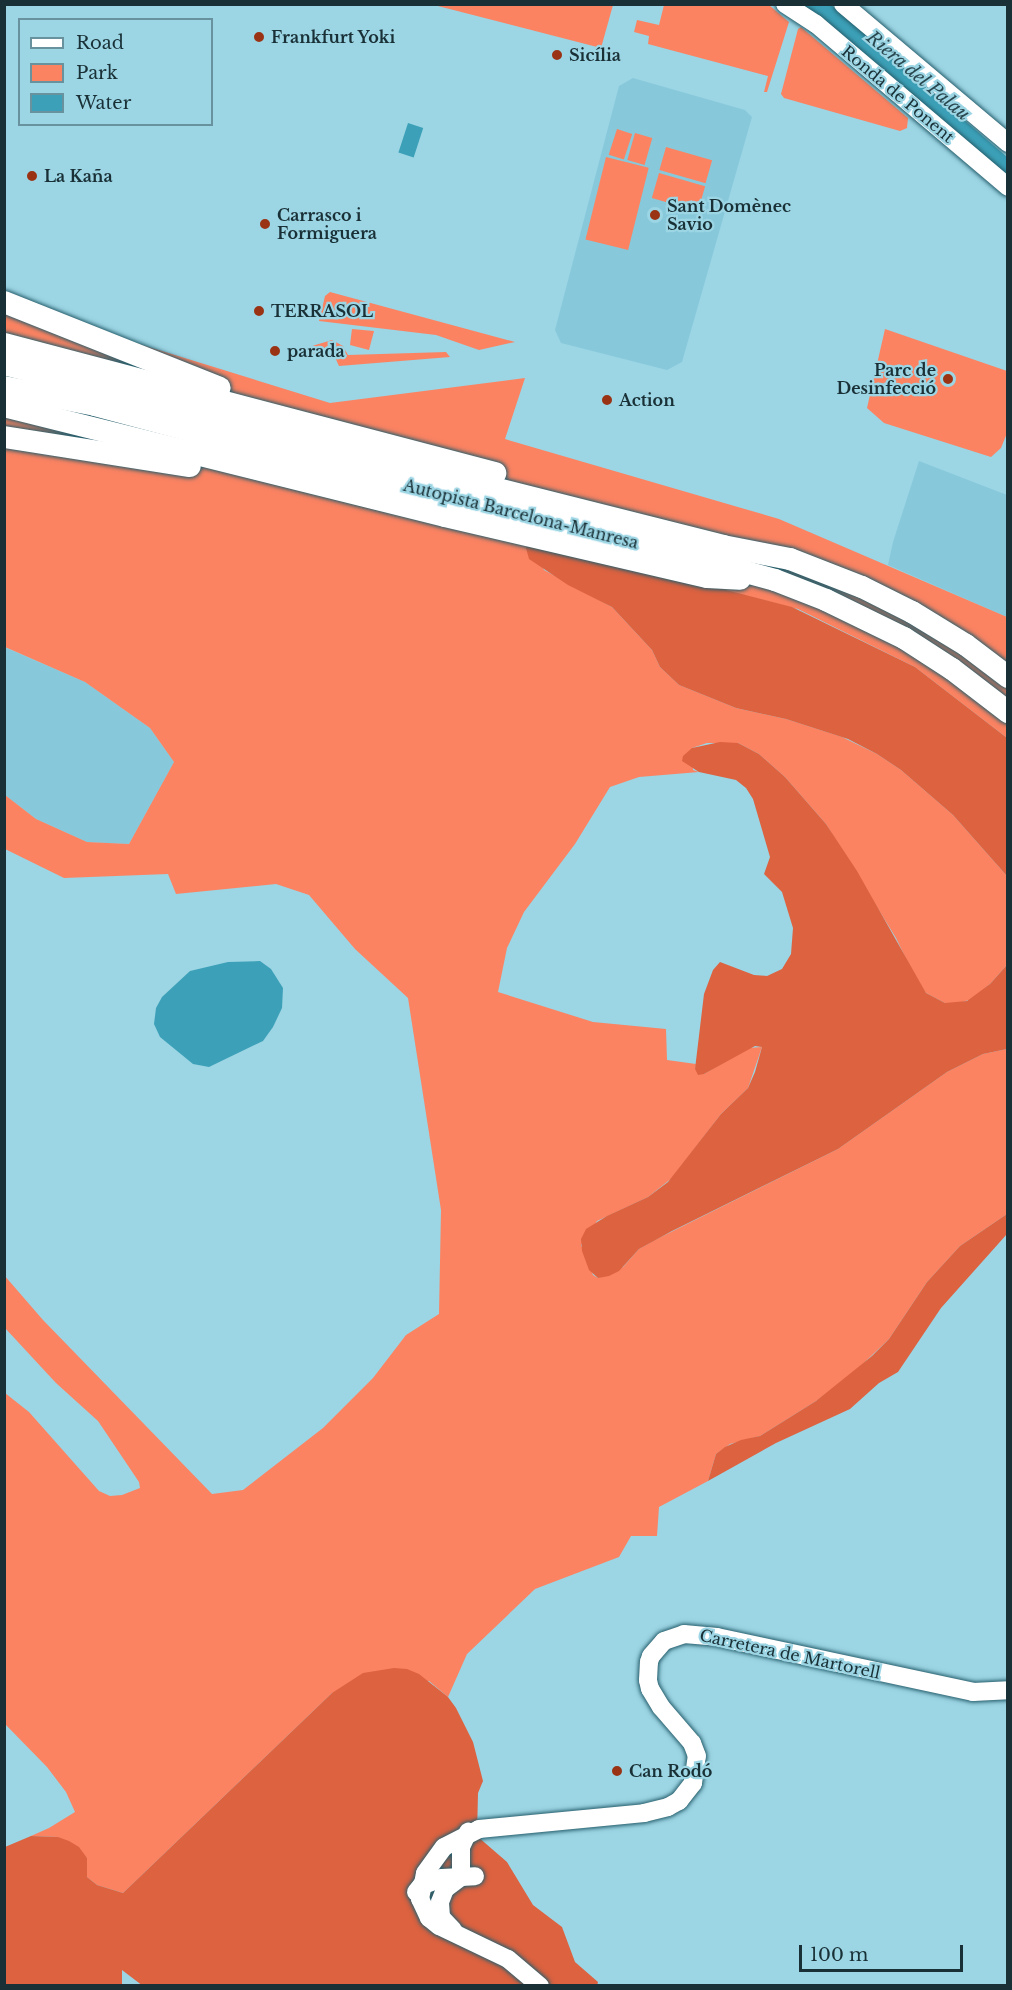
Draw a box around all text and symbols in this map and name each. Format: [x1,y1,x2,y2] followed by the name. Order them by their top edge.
[18,18,213,126] legend
[862,26,974,126] water label: Riera del Palau
[271,27,396,47] place label: Frankfurt Yoki
[252,30,266,44] marker: Frankfurt Yoki
[76,32,124,54] text: Road
[838,41,958,147] street label: Ronda de Ponent
[569,45,621,65] place label: Sicília
[550,48,564,62] marker: Sicília
[76,62,118,84] text: Park
[76,92,131,114] text: Water
[44,166,113,186] place label: La Kaña
[25,169,39,183] marker: La Kaña
[667,196,791,234] place label: Sant Domènec Savio
[277,205,377,243] place label: Carrasco i Formiguera
[648,208,662,222] marker: Sant Domènec Savio
[258,217,272,231] marker: Carrasco i Formiguera
[271,301,373,321] place label: TERRASOL
[252,304,266,318] marker: TERRASOL
[287,341,345,361] place label: parada
[268,344,282,358] marker: parada
[836,360,936,398] place label: Parc de Desinfecció
[941,372,955,386] marker: Parc de Desinfecció
[619,390,675,410] place label: Action
[600,393,614,407] marker: Action
[401,475,641,553] street label: Autopista Barcelona-Manresa
[698,1625,882,1683] street label: Carretera de Martorell
[629,1761,712,1781] place label: Can Rodó
[610,1764,624,1778] marker: Can Rodó
[802,1933,966,1971] scale bar
[810,1944,868,1966] text: 100 m

